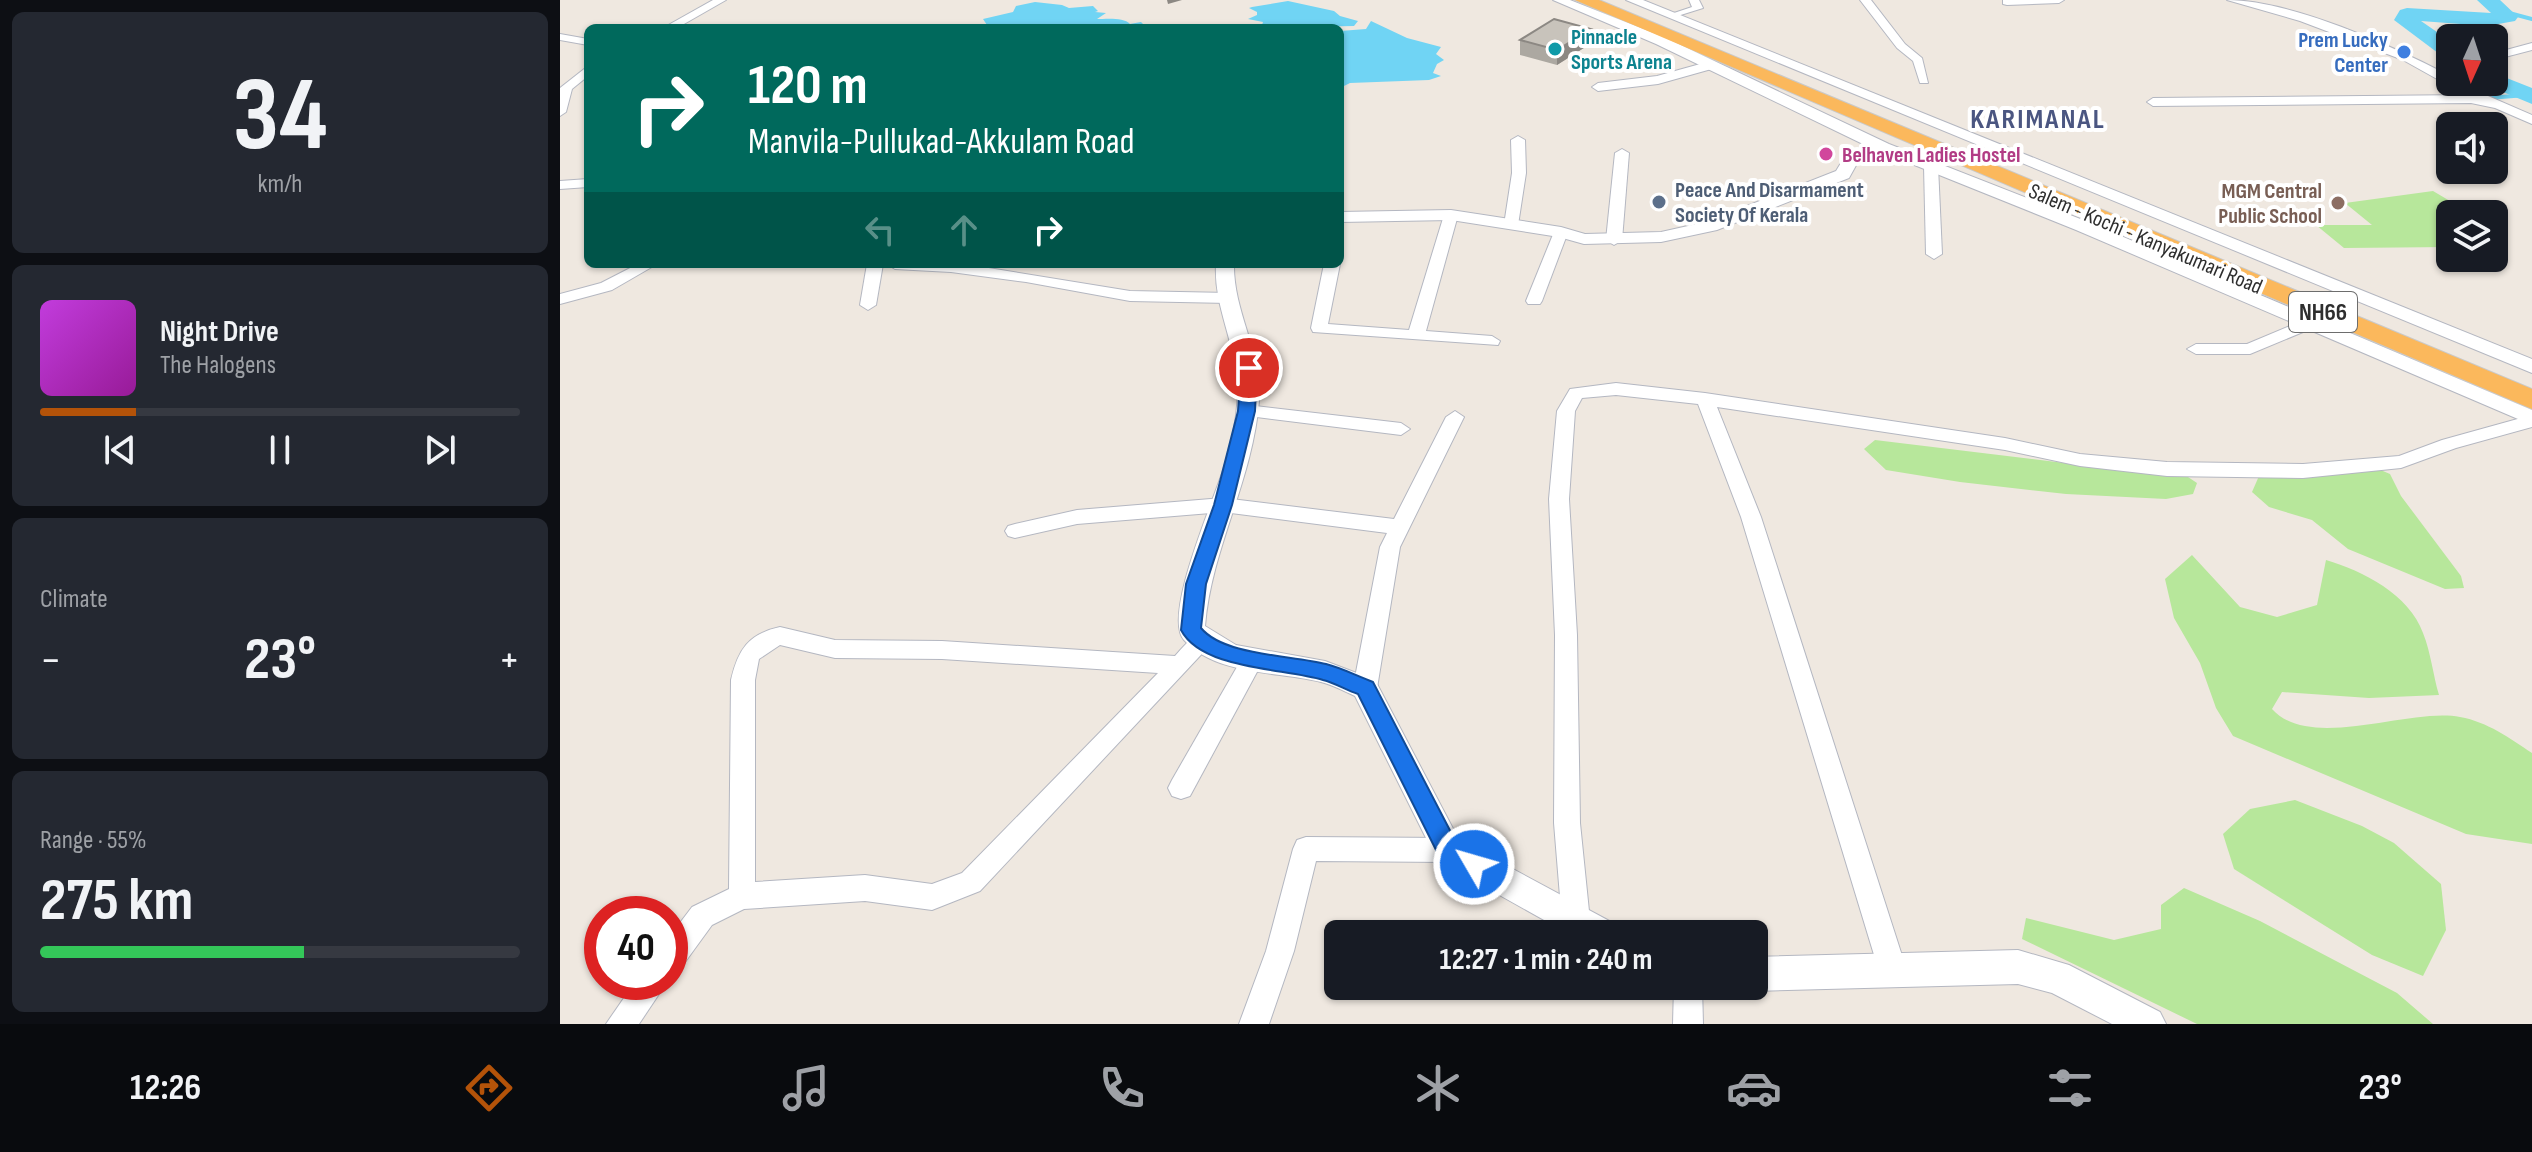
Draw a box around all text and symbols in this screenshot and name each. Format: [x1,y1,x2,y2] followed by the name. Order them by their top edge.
[1571,24,1672,76] place label: Pinnacle Sports Arena
[2436,24,2508,96] north arrow
[2436,24,2508,272] map controls
[2298,27,2388,79] place label: Prem Lucky Center
[1546,40,1564,58] marker: Pinnacle Sports Arena
[2395,43,2413,61] marker: Prem Lucky Center
[748,53,868,120] text: 120 m
[232,54,328,179] text: 34
[616,56,720,160] icon: right
[1970,103,2106,136] district label: KARIMANAL
[2436,112,2508,184] button: sound
[748,121,1135,164] text: Manvila-Pullukad-Akkulam Road
[1842,142,2021,169] place label: Belhaven Ladies Hostel
[1817,145,1835,163] marker: Belhaven Ladies Hostel
[258,169,302,200] text: km/h
[1675,177,1864,229] place label: Peace And Disarmament Society Of Kerala
[2025,178,2266,301] street label: Salem - Kochi - Kanyakumari Road
[2218,178,2322,230] place label: MGM Central Public School
[1650,193,1668,211] marker: Peace And Disarmament Society Of Kerala
[2329,194,2347,212] marker: MGM Central Public School
[2436,200,2508,272] button: layers
[858,208,902,252] icon: left
[942,208,986,252] icon: ahead
[1026,208,1070,252] icon: right
[2289,292,2357,332] road number: NH66
[160,314,279,350] text: Night Drive
[1215,334,1283,402] pin
[1227,346,1271,390] icon: arrive
[160,350,276,381] text: The Halogens
[98,428,142,472] icon: previous
[258,428,302,472] icon: pause
[418,428,462,472] icon: next
[40,584,108,615] text: Climate
[244,624,316,696] text: 23°
[40,634,62,687] text: −
[498,634,520,687] text: +
[1432,822,1516,906] position arrow
[40,825,147,856] text: Range · 55%
[40,865,193,937] text: 275 km
[584,896,688,1000] speed limit sign: 40
[1440,942,1652,978] text: 12:27 · 1 min · 240 m
[461,1060,517,1116] icon: directions
[778,1060,834,1116] icon: music
[1094,1060,1150,1116] icon: phone
[1410,1060,1466,1116] icon: climate
[1726,1060,1782,1116] icon: car
[2042,1060,2098,1116] icon: filters
[130,1067,201,1110] text: 12:26
[2359,1067,2402,1110] text: 23°

